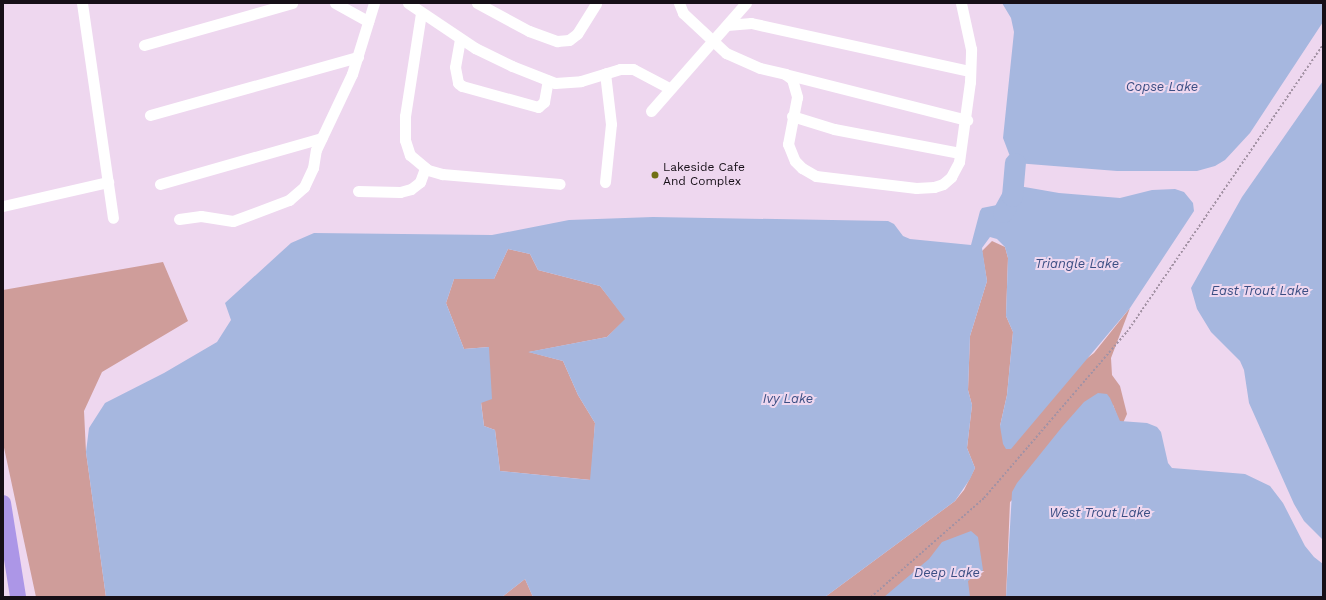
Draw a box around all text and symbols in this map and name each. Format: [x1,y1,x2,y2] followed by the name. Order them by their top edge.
[1126,79,1198,95] water label: Copse Lake
[663,161,745,189] place label: Lakeside Cafe And Complex
[650,170,660,180] marker: Lakeside Cafe And Complex
[1035,256,1119,272] water label: Triangle Lake
[1211,283,1309,299] water label: East Trout Lake
[763,391,813,407] water label: Ivy Lake
[1049,505,1151,521] water label: West Trout Lake
[914,565,980,581] water label: Deep Lake

